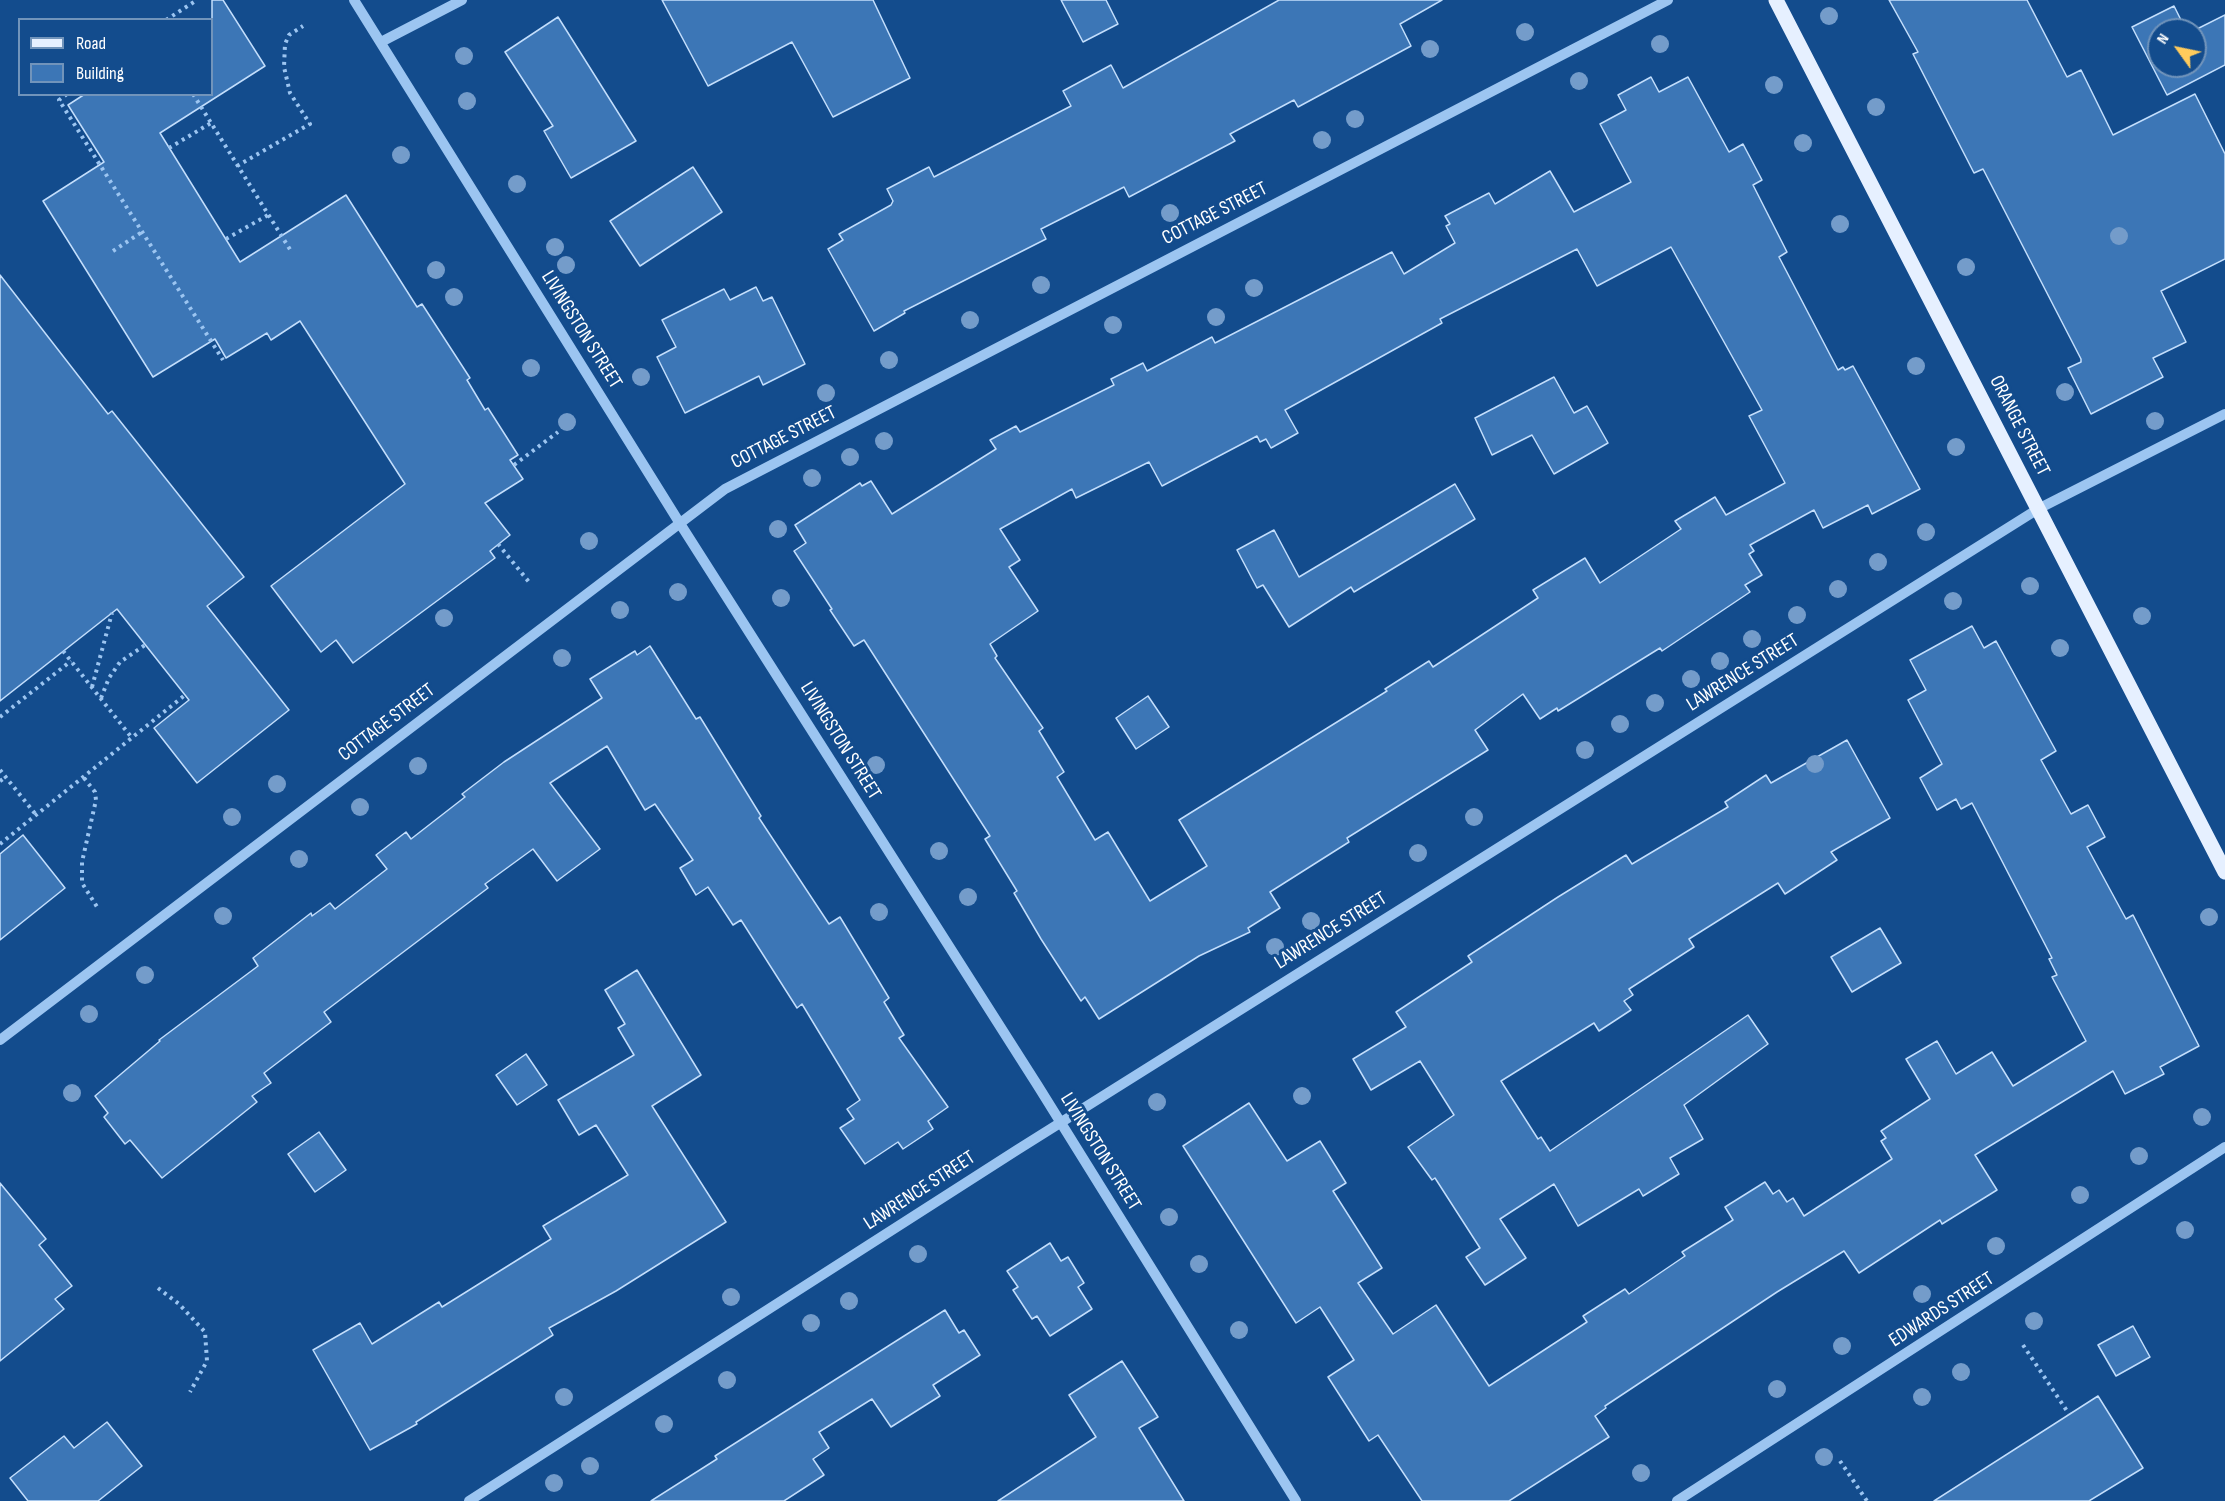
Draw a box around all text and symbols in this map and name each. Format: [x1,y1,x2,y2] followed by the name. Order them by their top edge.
[18,18,213,96] legend
[2147,18,2207,78] north arrow
[2153,30,2173,48] text: N
[76,33,106,54] text: Road
[76,63,124,84] text: Building
[1158,177,1272,251] street label: COTTAGE STREET
[535,267,627,393] street label: LIVINGSTON STREET
[1983,372,2055,480] street label: ORANGE STREET
[727,401,841,475] street label: COTTAGE STREET
[1682,629,1804,717] street label: LAWRENCE STREET
[794,678,886,804] street label: LIVINGSTON STREET
[334,679,440,767] street label: COTTAGE STREET
[1270,887,1392,975] street label: LAWRENCE STREET
[1054,1089,1146,1215] street label: LIVINGSTON STREET
[860,1146,980,1236] street label: LAWRENCE STREET
[1885,1267,1999,1353] street label: EDWARDS STREET

